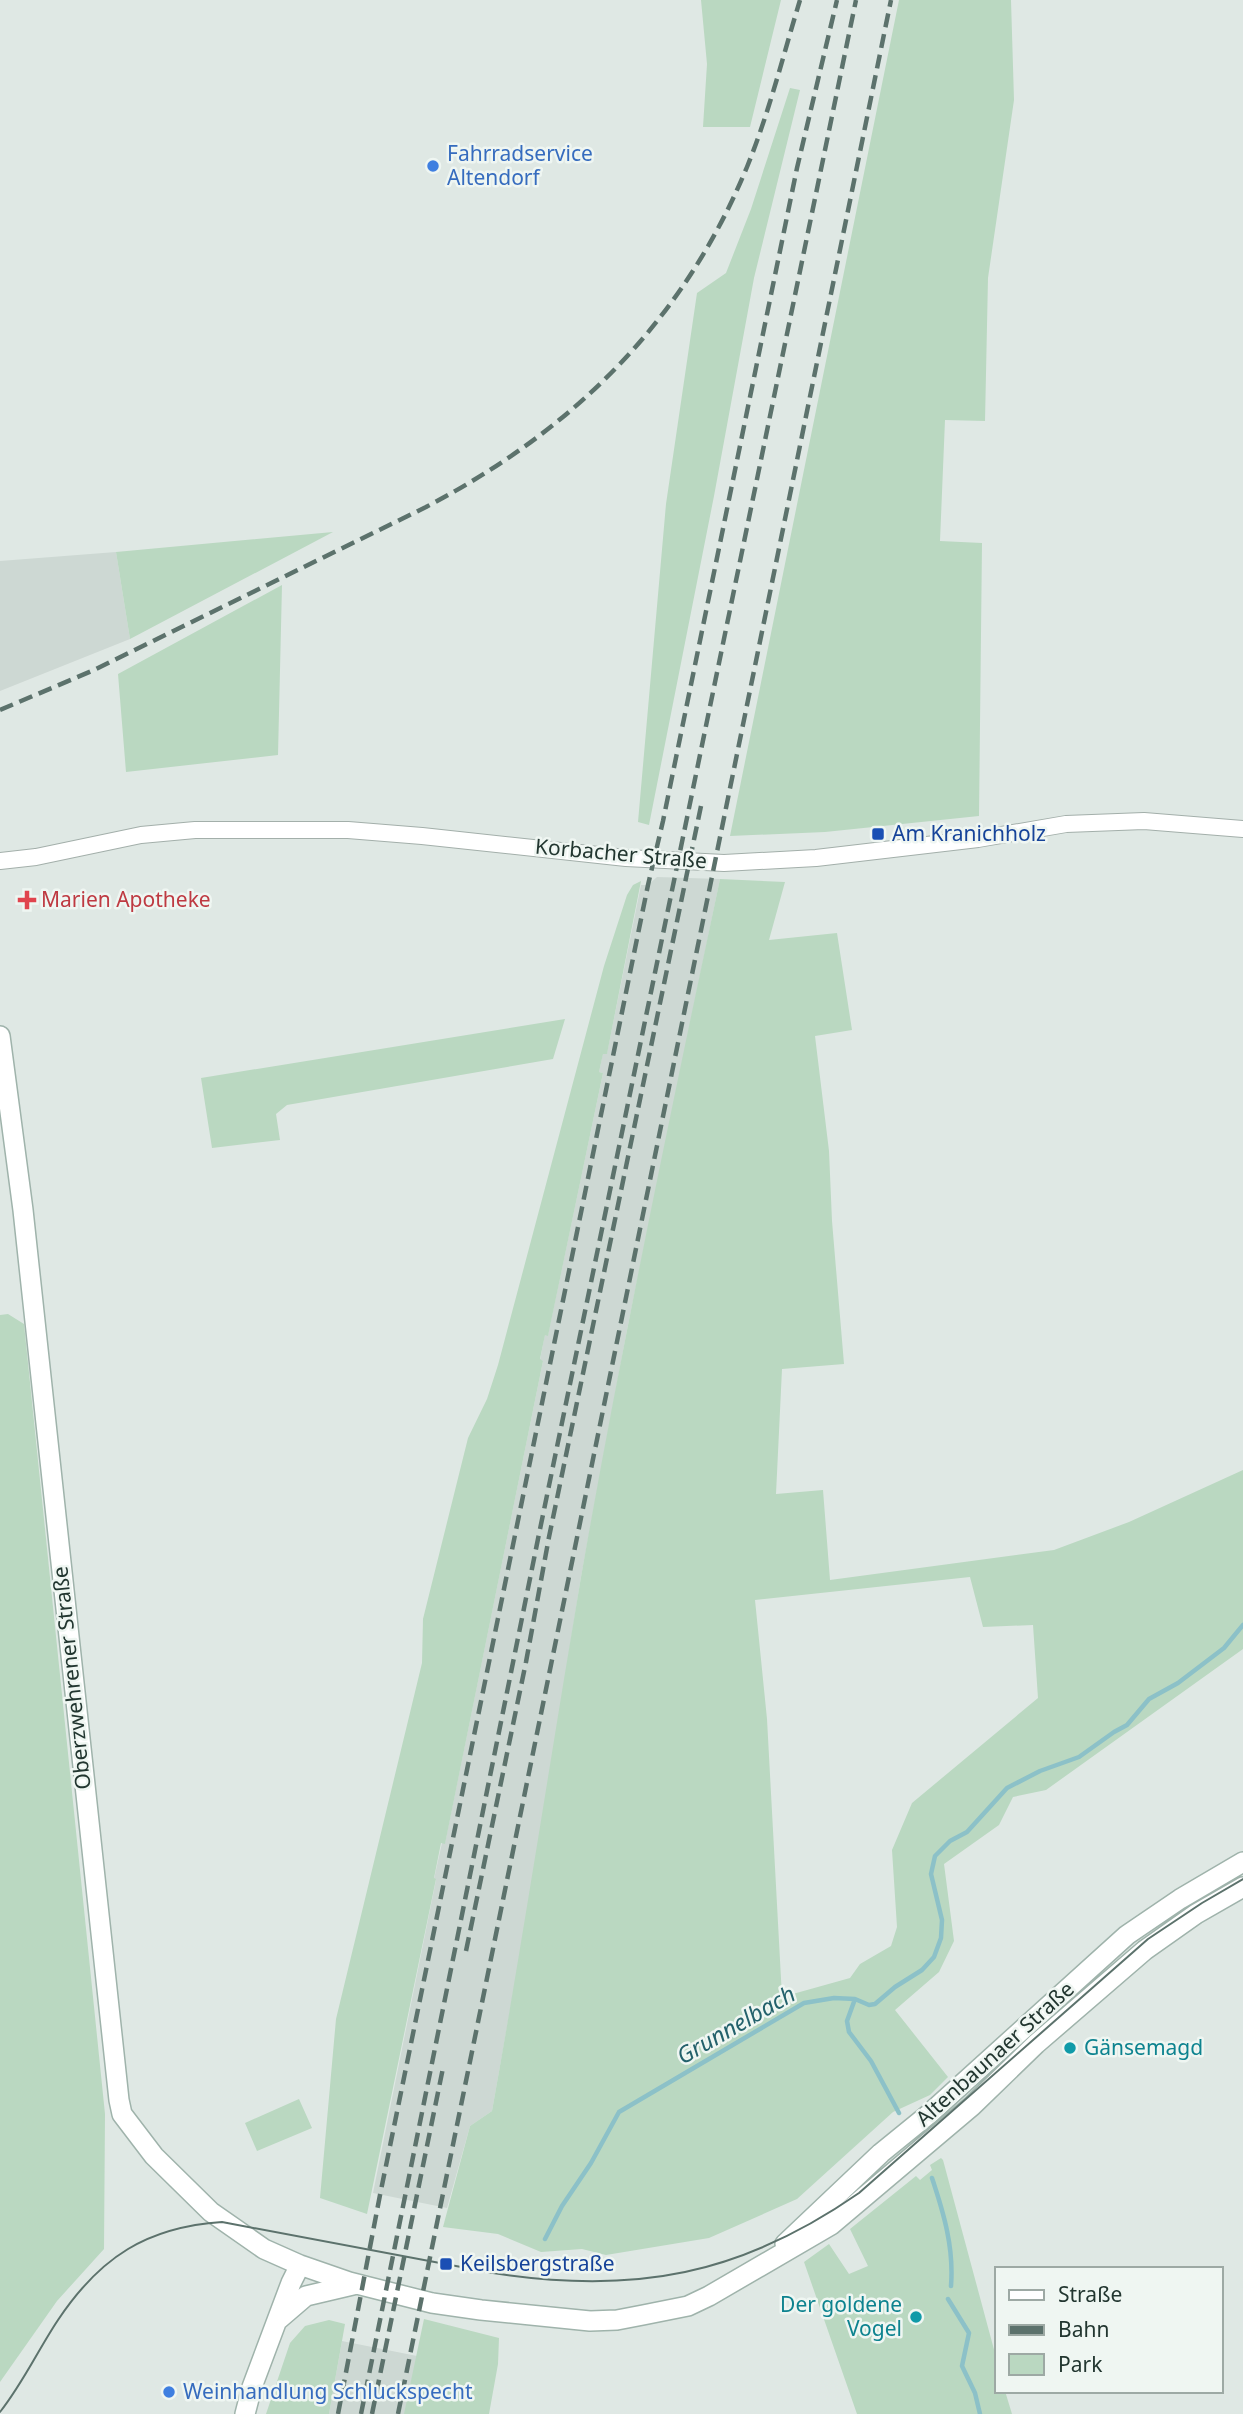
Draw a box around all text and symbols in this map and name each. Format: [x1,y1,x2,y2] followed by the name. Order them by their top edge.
[447,139,593,191] place label: Fahrradservice Altendorf
[425,158,441,174] marker: Fahrradservice Altendorf
[892,819,1046,847] place label: Am Kranichholz
[870,826,886,842] marker: Am Kranichholz
[534,832,708,874] street label: Korbacher Straße
[41,885,211,913] place label: Marien Apotheke
[19,892,35,908] marker: Marien Apotheke
[45,1565,97,1791] street label: Oberzwehrener Straße
[909,1975,1079,2132] street label: Altenbaunaer Straße
[670,1977,801,2071] water label: Grunnelbach
[1084,2033,1203,2061] place label: Gänsemagd
[1062,2040,1078,2056] marker: Gänsemagd
[460,2249,615,2277] place label: Keilsbergstraße
[438,2256,454,2272] marker: Keilsbergstraße
[995,2267,1222,2393] legend
[1058,2280,1122,2308] text: Straße
[780,2290,902,2342] place label: Der goldene Vogel
[908,2309,924,2325] marker: Der goldene Vogel
[1058,2315,1109,2343] text: Bahn
[1058,2350,1103,2378] text: Park
[183,2377,473,2405] place label: Weinhandlung Schluckspecht
[161,2384,177,2400] marker: Weinhandlung Schluckspecht

